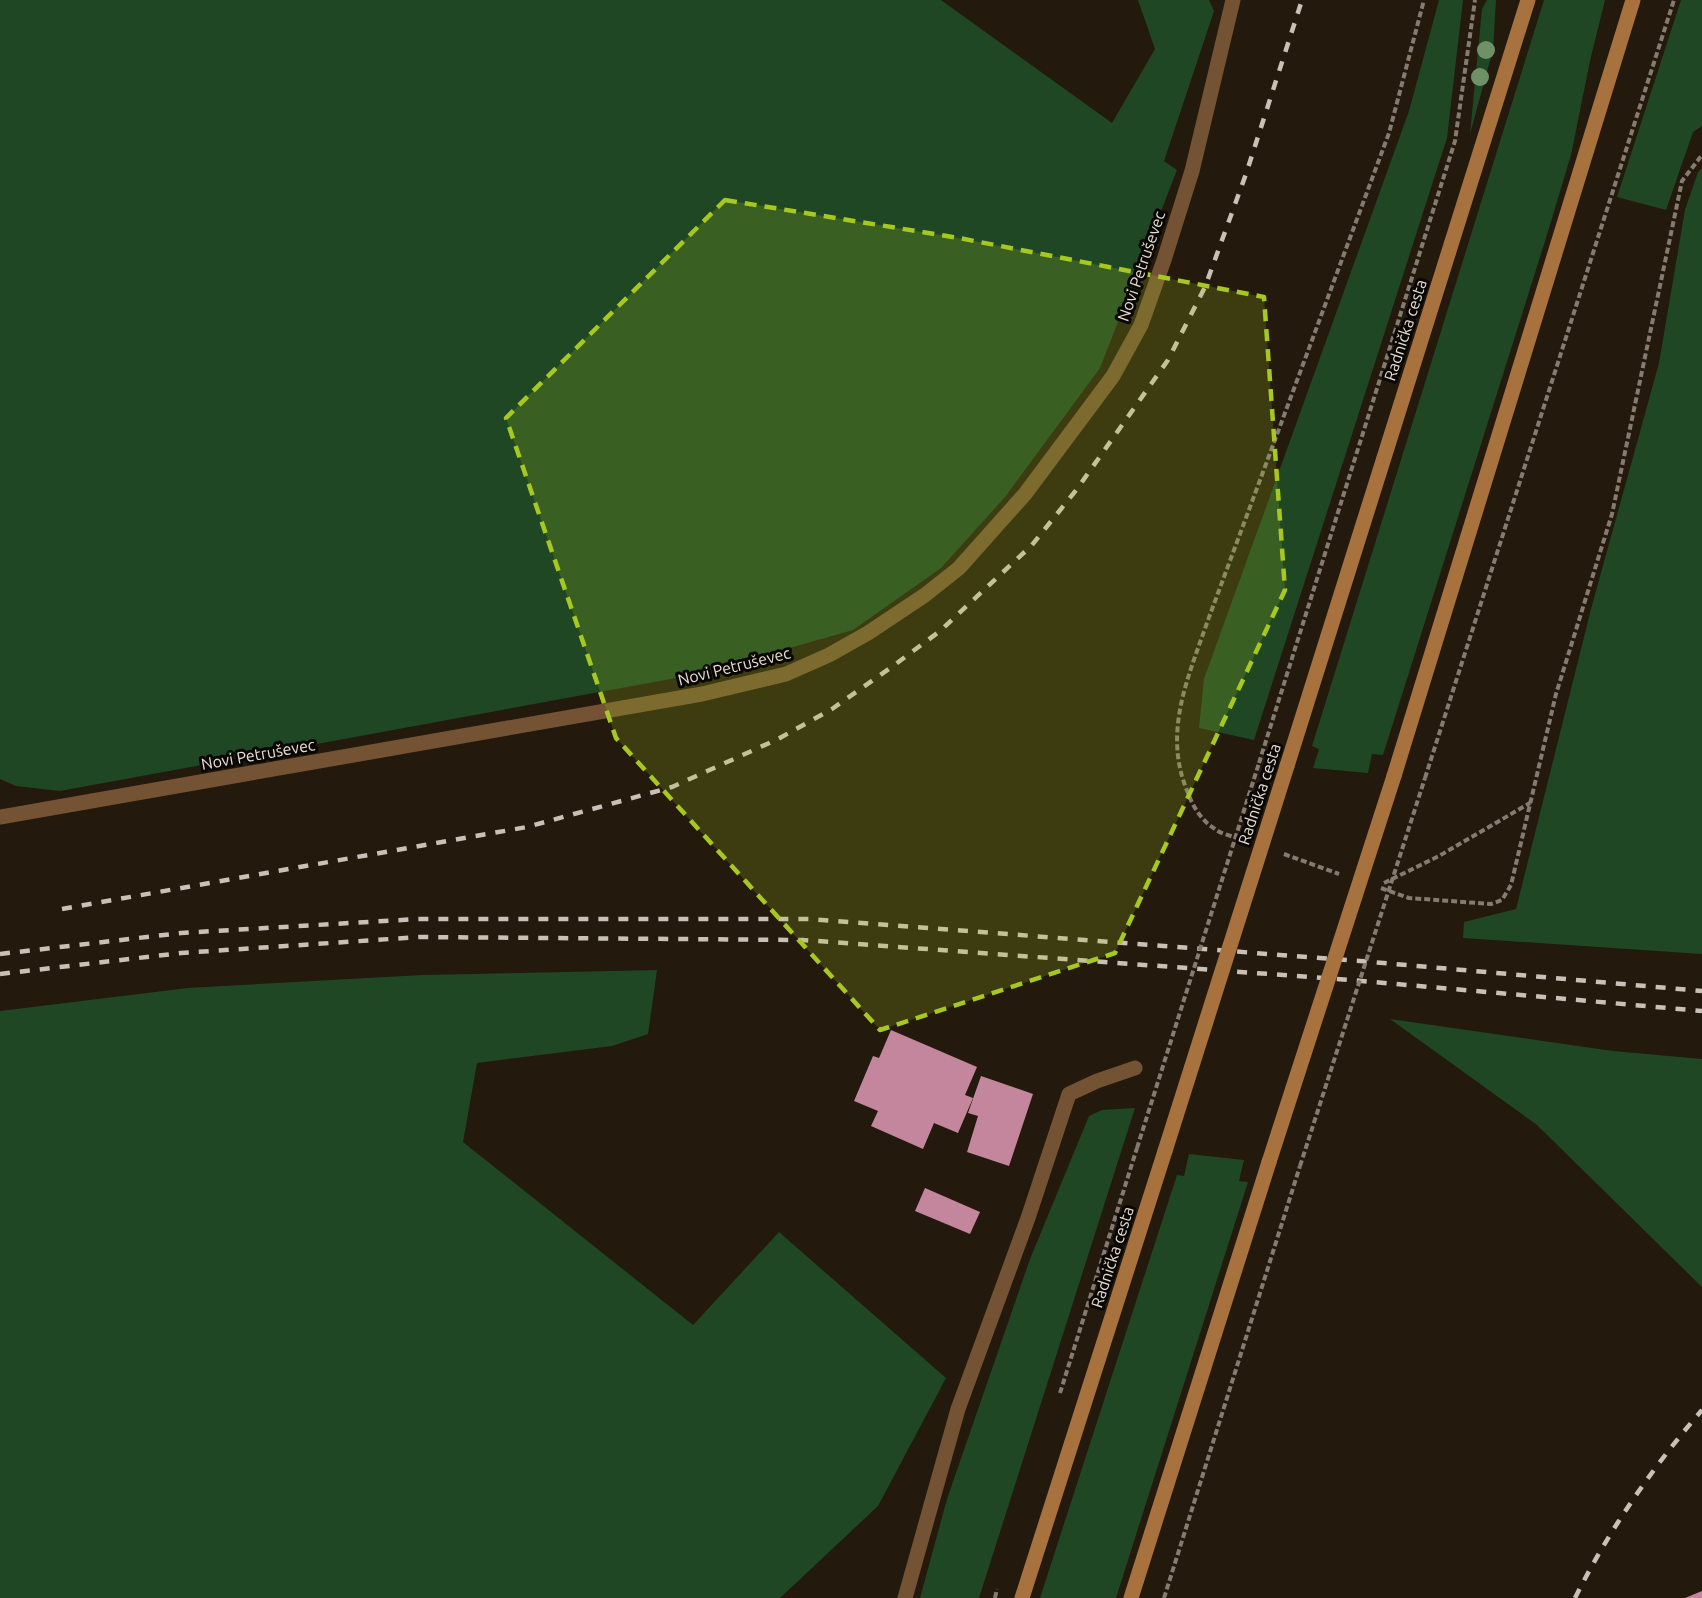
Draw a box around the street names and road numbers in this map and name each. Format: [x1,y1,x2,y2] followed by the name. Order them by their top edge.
[1114,208,1168,324] street label: Novi Petruševec
[1380,277,1430,383] street label: Radnička cesta
[676,643,793,689] street label: Novi Petruševec
[200,735,317,773] street label: Novi Petruševec
[1234,741,1284,847] street label: Radnička cesta
[1087,1204,1137,1310] street label: Radnička cesta

